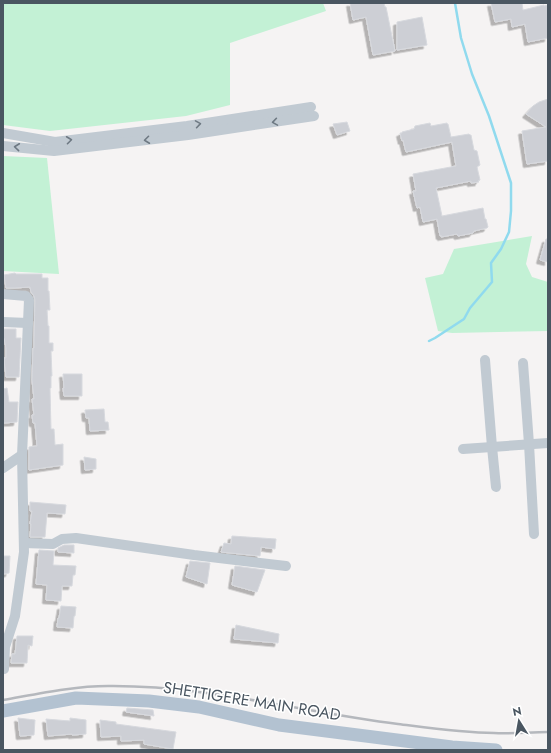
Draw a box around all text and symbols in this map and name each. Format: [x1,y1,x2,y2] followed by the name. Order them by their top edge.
[272,117,278,125] one-way arrow
[195,120,201,129] one-way arrow
[144,135,150,144] one-way arrow
[66,136,72,145] one-way arrow
[14,143,21,152] one-way arrow
[162,676,342,726] street label: SHETTIGERE MAIN ROAD
[499,701,539,741] north arrow
[511,702,523,720] text: N

